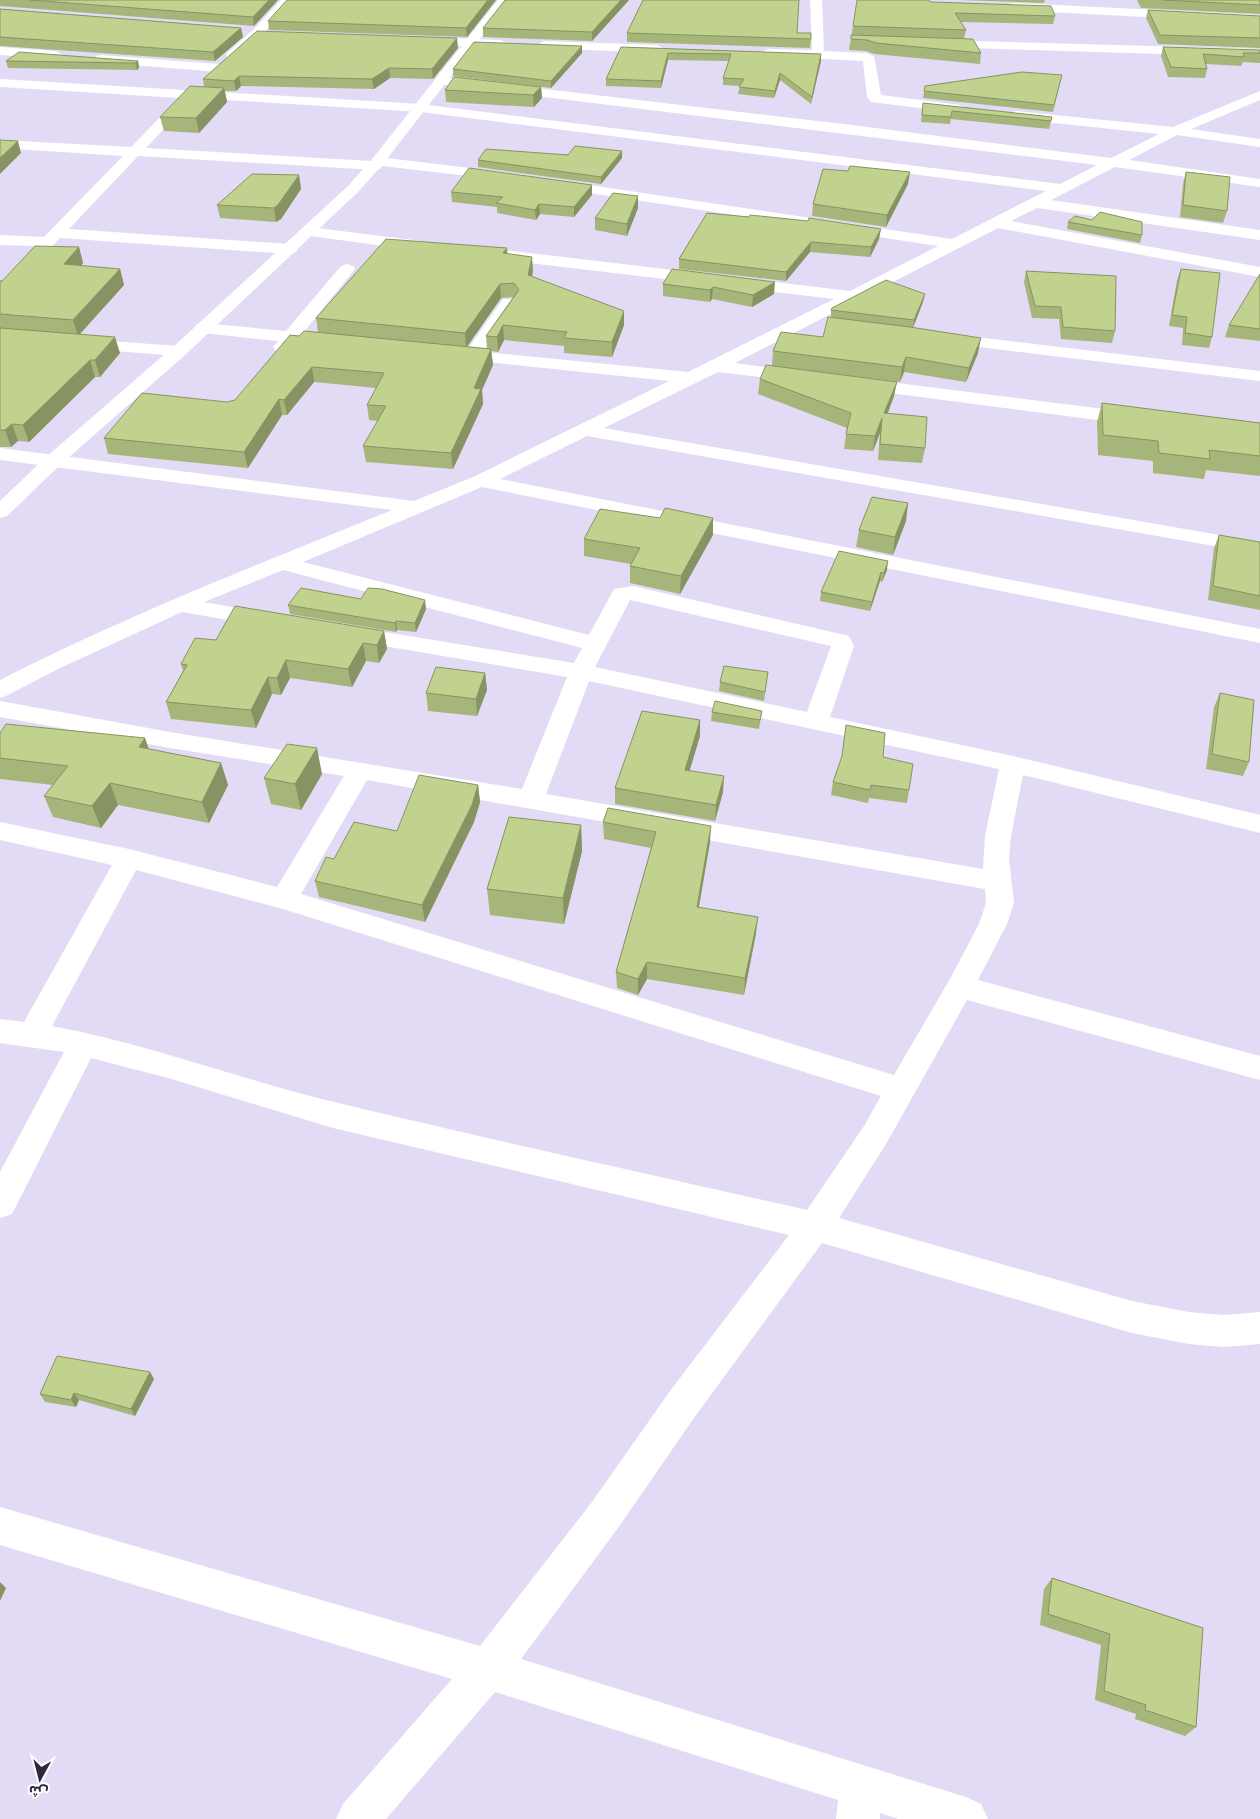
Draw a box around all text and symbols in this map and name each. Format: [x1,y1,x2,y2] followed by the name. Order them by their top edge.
[15,1754,65,1804] north arrow
[28,1781,49,1800] text: ش

